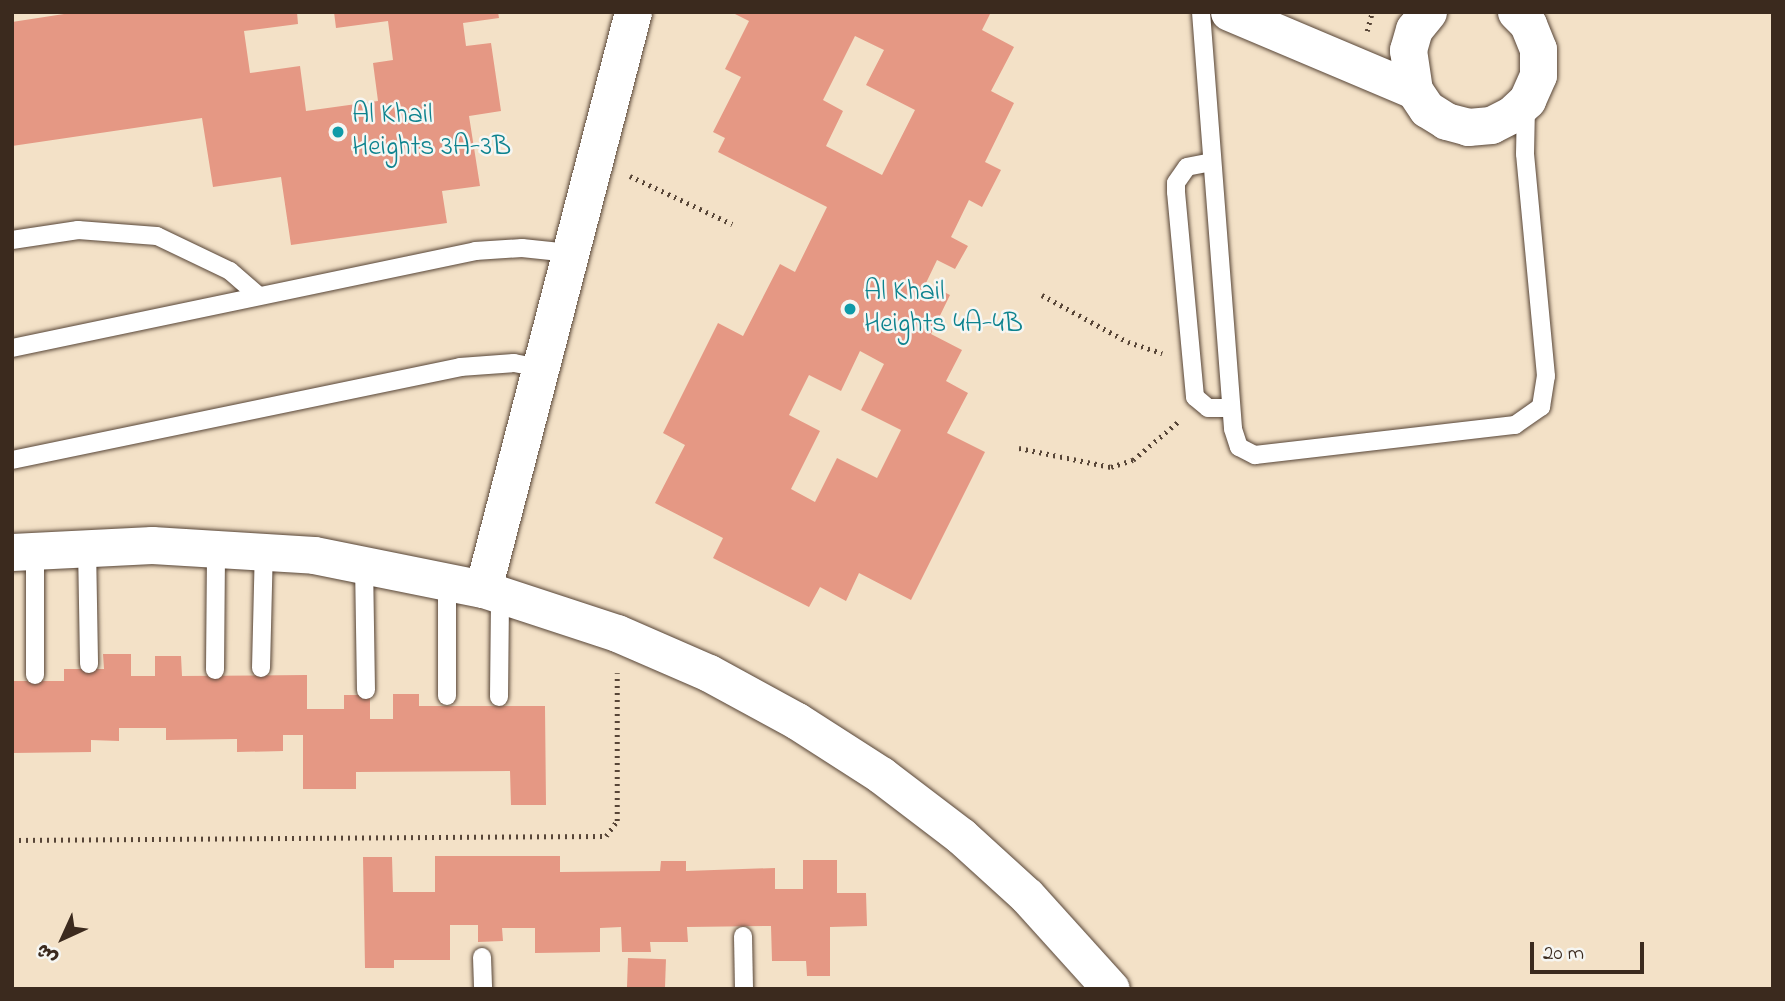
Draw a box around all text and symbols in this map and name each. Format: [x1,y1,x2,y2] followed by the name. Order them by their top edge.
[352,99,511,165] place label: Al Khail Heights 3A-3B
[330,124,346,140] marker: Al Khail Heights 3A-3B
[864,276,1023,342] place label: Al Khail Heights 4A-4B
[842,301,858,317] marker: Al Khail Heights 4A-4B
[28,903,98,973] north arrow
[1533,928,1647,972] scale bar
[31,936,65,970] text: ش
[1543,939,1584,969] text: 20 m

